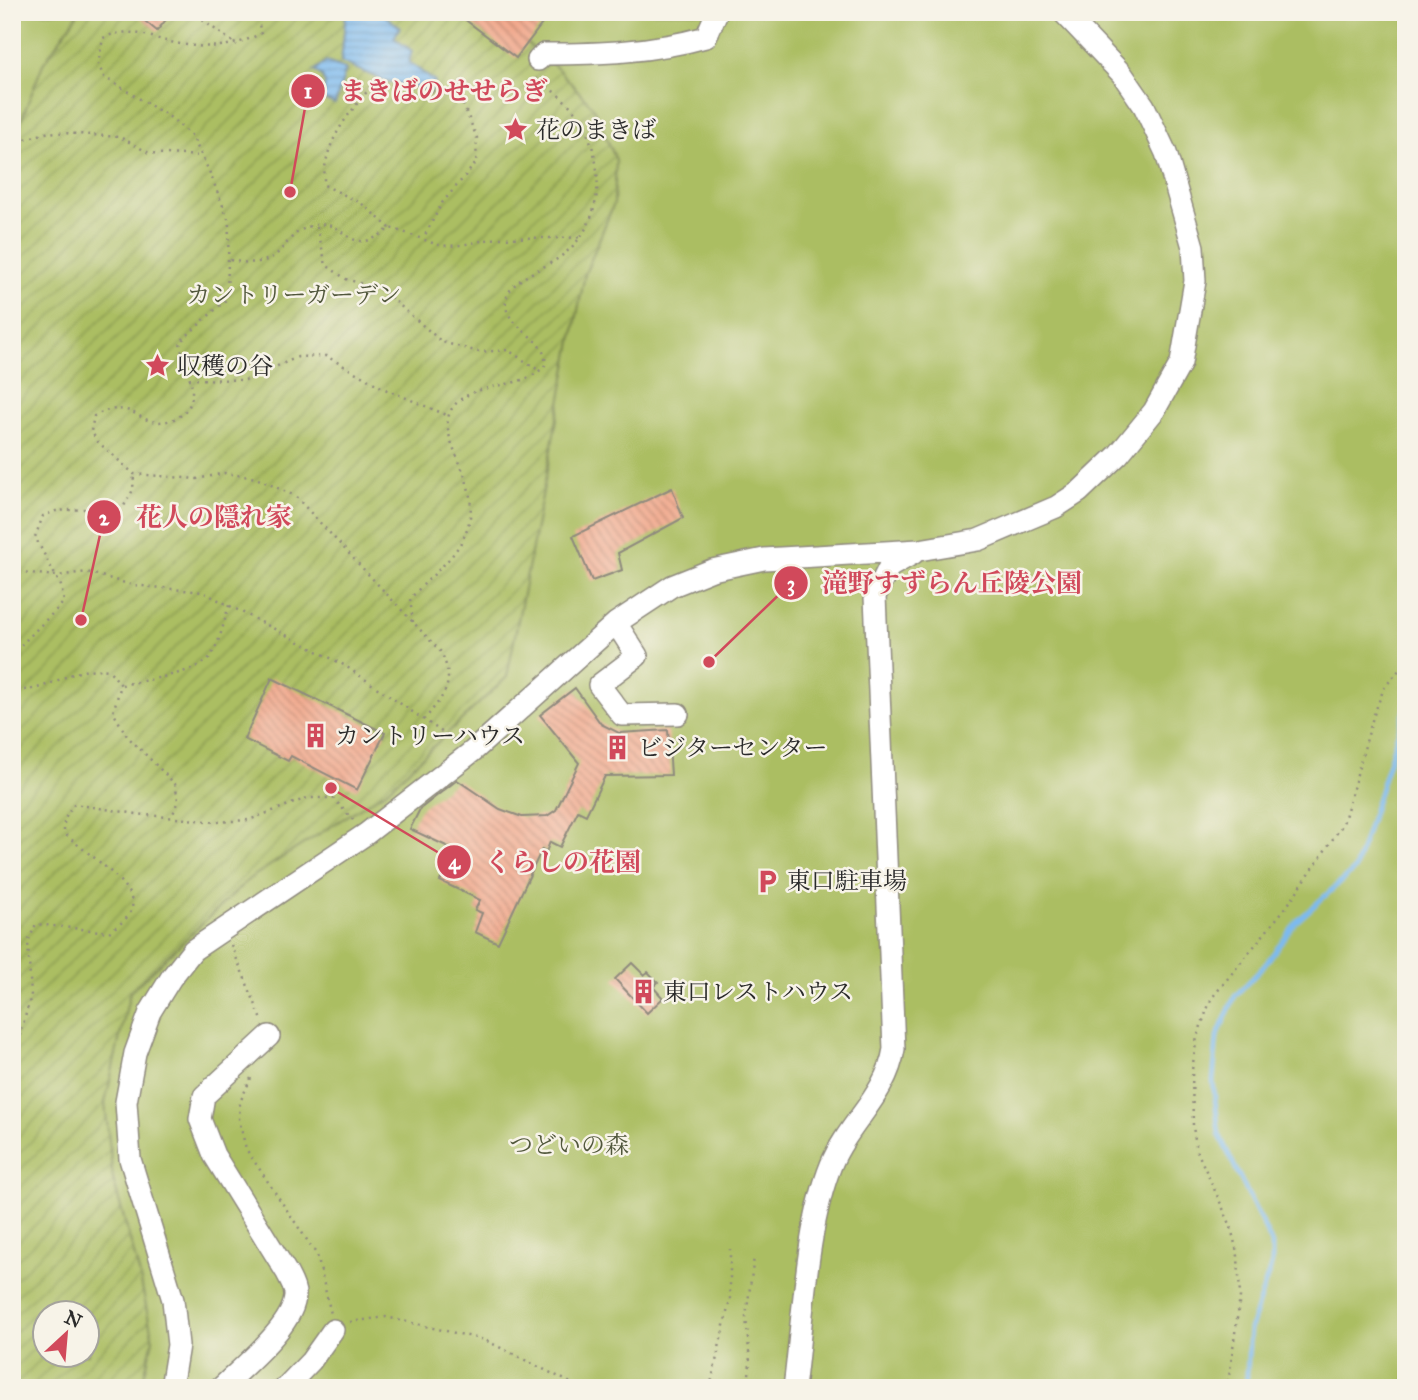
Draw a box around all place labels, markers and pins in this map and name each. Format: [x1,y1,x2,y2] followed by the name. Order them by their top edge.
[291,68,562,115] callout: まきばのせせらぎ
[536,115,656,145] place label: 花のまきば
[502,116,530,144] place icon: 花のまきば
[177,351,273,381] place label: 収穫の谷
[143,352,171,380] place icon: 収穫の谷
[87,494,306,541] callout: 花人の隠れ家
[773,560,1096,607] callout: 滝野すずらん丘陵公園
[335,721,525,751] place label: カントリーハウス
[301,722,329,750] building icon: カントリーハウス
[638,733,828,763] place label: ビジターセンター
[604,734,632,762] building icon: ビジターセンター
[436,839,655,886] callout: くらしの花園
[787,866,907,896] place label: 東口駐車場
[753,867,781,895] parking icon: 東口駐車場
[663,977,853,1007] place label: 東口レストハウス
[629,978,657,1006] building icon: 東口レストハウス

